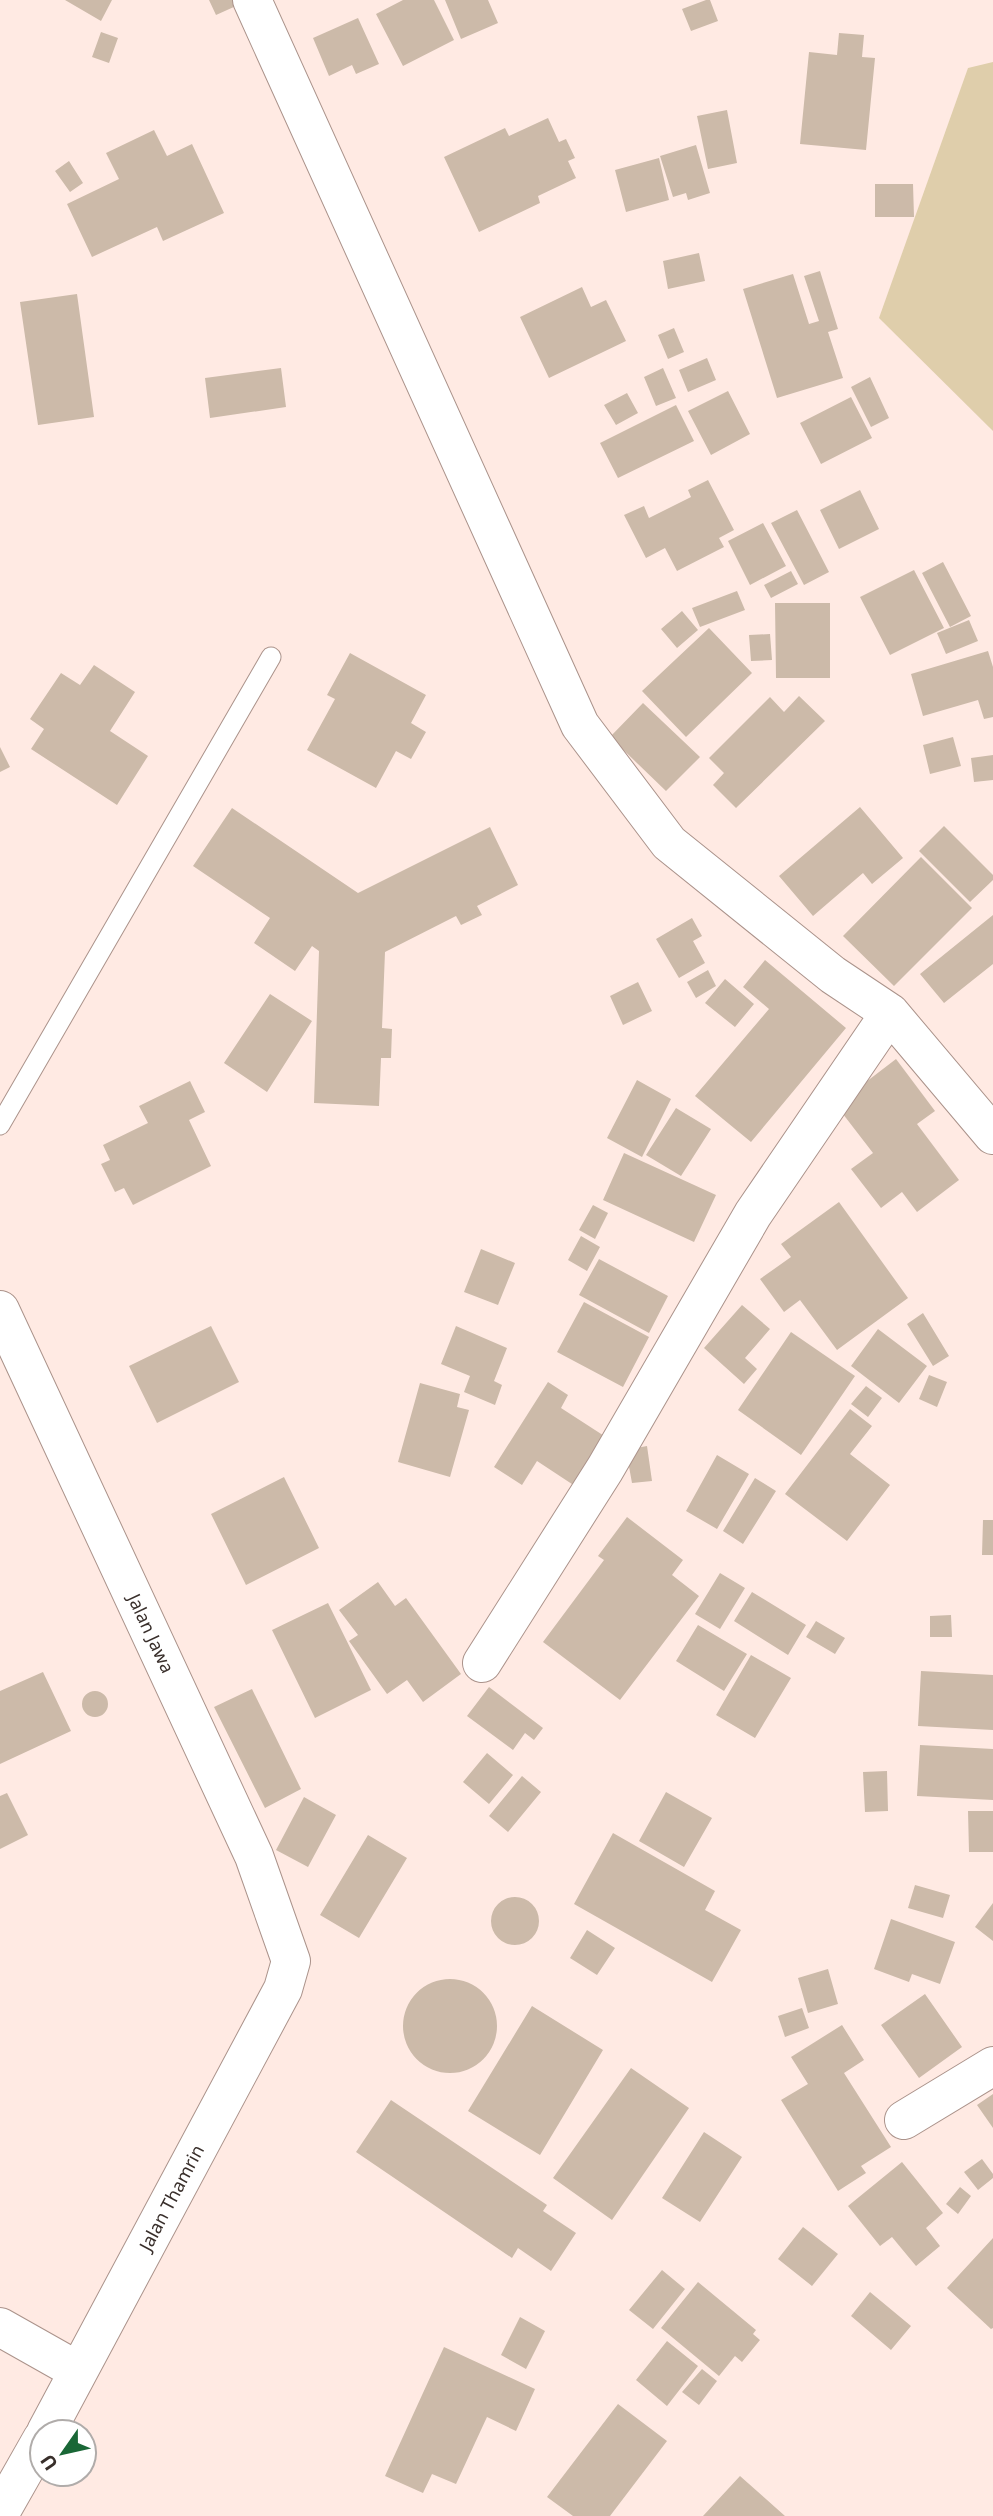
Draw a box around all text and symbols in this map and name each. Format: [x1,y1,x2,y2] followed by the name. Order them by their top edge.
[122,1588,180,1677] street label: Jalan Jawa
[132,2140,209,2257] street label: Jalan Thamrin
[28,2418,98,2488] north arrow
[34,2449,64,2476] text: U

